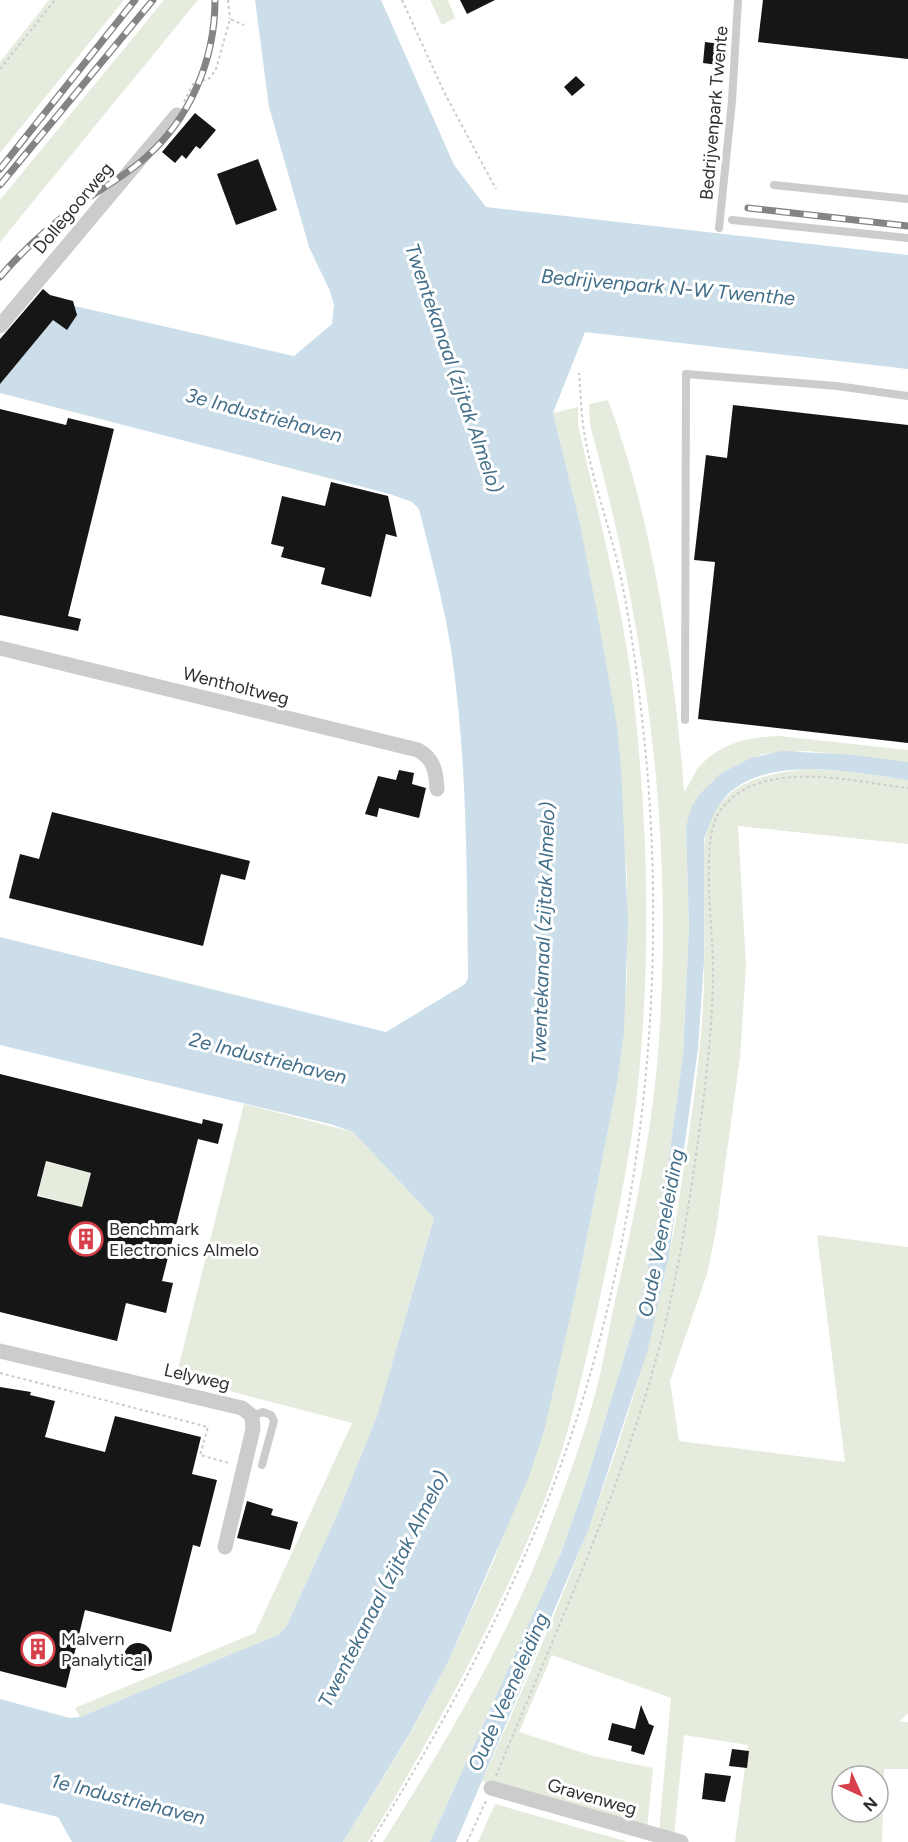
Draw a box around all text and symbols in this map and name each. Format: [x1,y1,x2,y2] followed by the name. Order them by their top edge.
[695,25,733,201] street label: Bedrijvenpark Twente
[28,158,118,258] street label: Dollegoorweg
[400,240,508,496] water label: Twentekanaal (zijtak Almelo)
[540,264,796,310] water label: Bedrijvenpark N-W Twenthe
[183,383,345,447] water label: 3e Industriehaven
[181,662,291,710] street label: Wentholtweg
[526,802,560,1064] water label: Twentekanaal (zijtak Almelo)
[187,1027,349,1089] water label: 2e Industriehaven
[633,1147,689,1319] water label: Oude Veeneleiding
[109,1218,259,1261] place label: Benchmark Electronics Almelo
[68,1221,104,1257] building icon: Benchmark Electronics Almelo
[162,1359,232,1395] street label: Lelyweg
[313,1467,453,1711] water label: Twentekanaal (zijtak Almelo)
[462,1609,554,1775] water label: Oude Veeneleiding
[61,1628,147,1671] place label: Malvern Panalytical
[20,1631,56,1667] building icon: Malvern Panalytical
[830,1764,890,1824] north arrow
[48,1768,208,1830] water label: 1e Industriehaven
[545,1774,639,1820] street label: Gravenweg
[859,1793,881,1815] text: N

